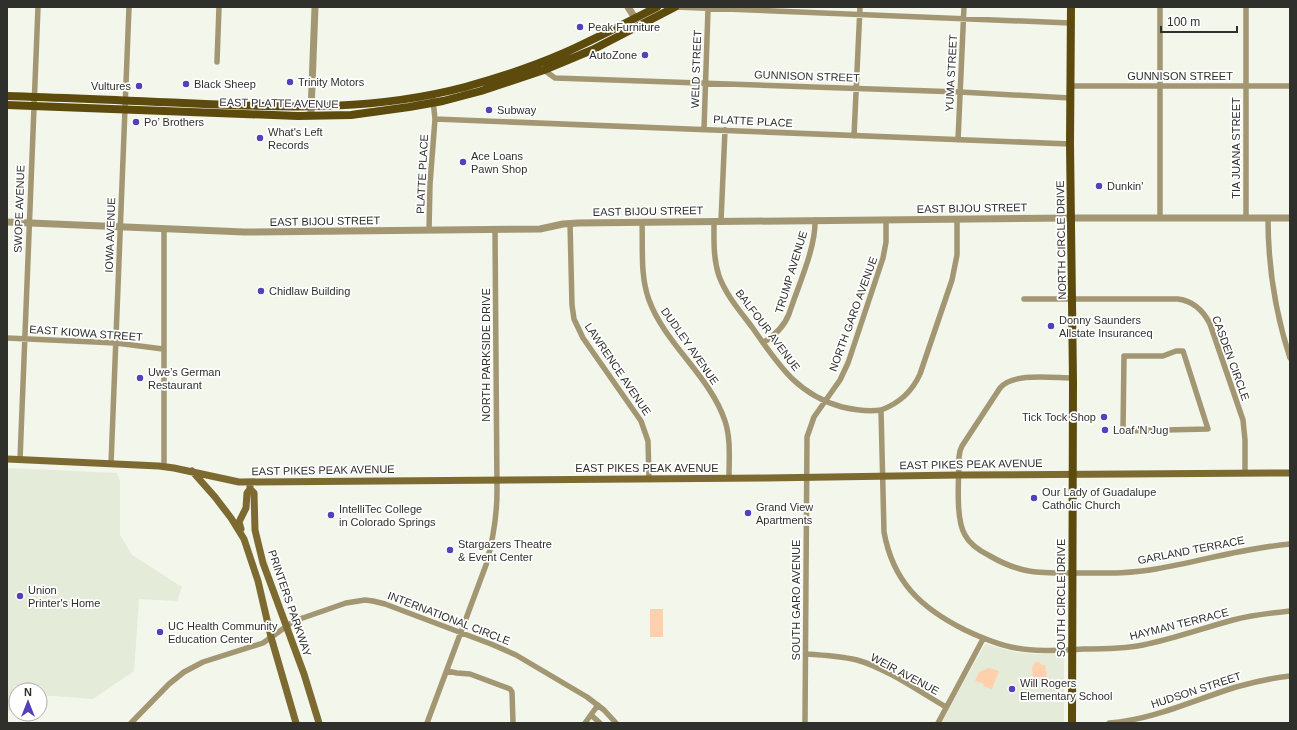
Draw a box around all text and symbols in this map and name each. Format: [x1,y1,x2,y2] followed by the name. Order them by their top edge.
[1161,8,1237,34] scale bar
[1167,15,1200,29] text: 100 m
[588,21,660,33] place label: Peak Furniture
[575,22,585,32] marker: Peak Furniture
[689,29,703,108] street label: WELD STREET
[943,34,959,112] street label: YUMA STREET
[589,49,637,61] place label: AutoZone
[640,50,650,60] marker: AutoZone
[754,68,860,84] street label: GUNNISON STREET
[1127,70,1233,82] street label: GUNNISON STREET
[298,76,365,88] place label: Trinity Motors
[285,77,295,87] marker: Trinity Motors
[194,78,256,90] place label: Black Sheep
[181,79,191,89] marker: Black Sheep
[91,80,131,92] place label: Vultures
[134,81,144,91] marker: Vultures
[219,96,339,110] street label: EAST PLATTE AVENUE
[1230,97,1242,199] street label: TIA JUANA STREET
[497,104,537,116] place label: Subway
[484,105,494,115] marker: Subway
[713,113,793,129] street label: PLATTE PLACE
[144,116,205,128] place label: Po’ Brothers
[131,117,141,127] marker: Po’ Brothers
[268,126,323,151] place label: What's Left Records
[255,133,265,143] marker: What's Left Records
[414,134,430,214] street label: PLATTE PLACE
[471,150,527,175] place label: Ace Loans Pawn Shop
[458,157,468,167] marker: Ace Loans Pawn Shop
[11,165,27,253] street label: SWOPE AVENUE
[1054,180,1068,300] street label: NORTH CIRCLE DRIVE
[1107,180,1143,192] place label: Dunkin'
[1094,181,1104,191] marker: Dunkin'
[103,197,117,273] street label: IOWA AVENUE
[917,201,1028,215] street label: EAST BIJOU STREET
[593,204,704,218] street label: EAST BIJOU STREET
[270,214,381,228] street label: EAST BIJOU STREET
[773,229,809,315] street label: TRUMP AVENUE
[827,255,879,373] street label: NORTH GARO AVENUE
[269,285,350,297] place label: Chidlaw Building
[256,286,266,296] marker: Chidlaw Building
[733,287,803,373] street label: BALFOUR AVENUE
[480,288,492,422] street label: NORTH PARKSIDE DRIVE
[659,305,721,387] street label: DUDLEY AVENUE
[1059,314,1153,339] place label: Donny Saunders Allstate Insuranceq
[1210,314,1252,402] street label: CASDEN CIRCLE
[583,321,653,417] street label: LAWRENCE AVENUE
[1046,321,1056,331] marker: Donny Saunders Allstate Insuranceq
[29,323,143,343] street label: EAST KIOWA STREET
[148,366,221,391] place label: Uwe’s German Restaurant
[135,373,145,383] marker: Uwe’s German Restaurant
[1022,411,1096,423] place label: Tick Tock Shop
[1099,412,1109,422] marker: Tick Tock Shop
[1113,424,1168,436] place label: Loaf 'N Jug
[1100,425,1110,435] marker: Loaf 'N Jug
[899,457,1043,471] street label: EAST PIKES PEAK AVENUE
[575,462,719,474] street label: EAST PIKES PEAK AVENUE
[251,463,395,477] street label: EAST PIKES PEAK AVENUE
[1042,486,1156,511] place label: Our Lady of Guadalupe Catholic Church
[1029,493,1039,503] marker: Our Lady of Guadalupe Catholic Church
[756,501,813,526] place label: Grand View Apartments
[339,503,436,528] place label: IntelliTec College in Colorado Springs
[743,508,753,518] marker: Grand View Apartments
[326,510,336,520] marker: IntelliTec College in Colorado Springs
[1137,534,1245,566] street label: GARLAND TERRACE
[458,538,552,563] place label: Stargazers Theatre & Event Center
[1055,539,1067,657] street label: SOUTH CIRCLE DRIVE
[790,540,802,660] street label: SOUTH GARO AVENUE
[445,545,455,555] marker: Stargazers Theatre & Event Center
[266,548,314,658] street label: PRINTERS PARKWAY
[28,584,100,609] place label: Union Printer's Home
[386,589,512,647] street label: INTERNATIONAL CIRCLE
[15,591,25,601] marker: Union Printer's Home
[1128,606,1230,642] street label: HAYMAN TERRACE
[168,620,278,645] place label: UC Health Community Education Center
[155,627,165,637] marker: UC Health Community Education Center
[869,651,941,697] street label: WEIR AVENUE
[1149,670,1243,710] street label: HUDSON STREET
[1020,677,1112,702] place label: Will Rogers Elementary School
[8,682,48,722] north arrow
[1007,684,1017,694] marker: Will Rogers Elementary School
[24,686,32,698] text: N

